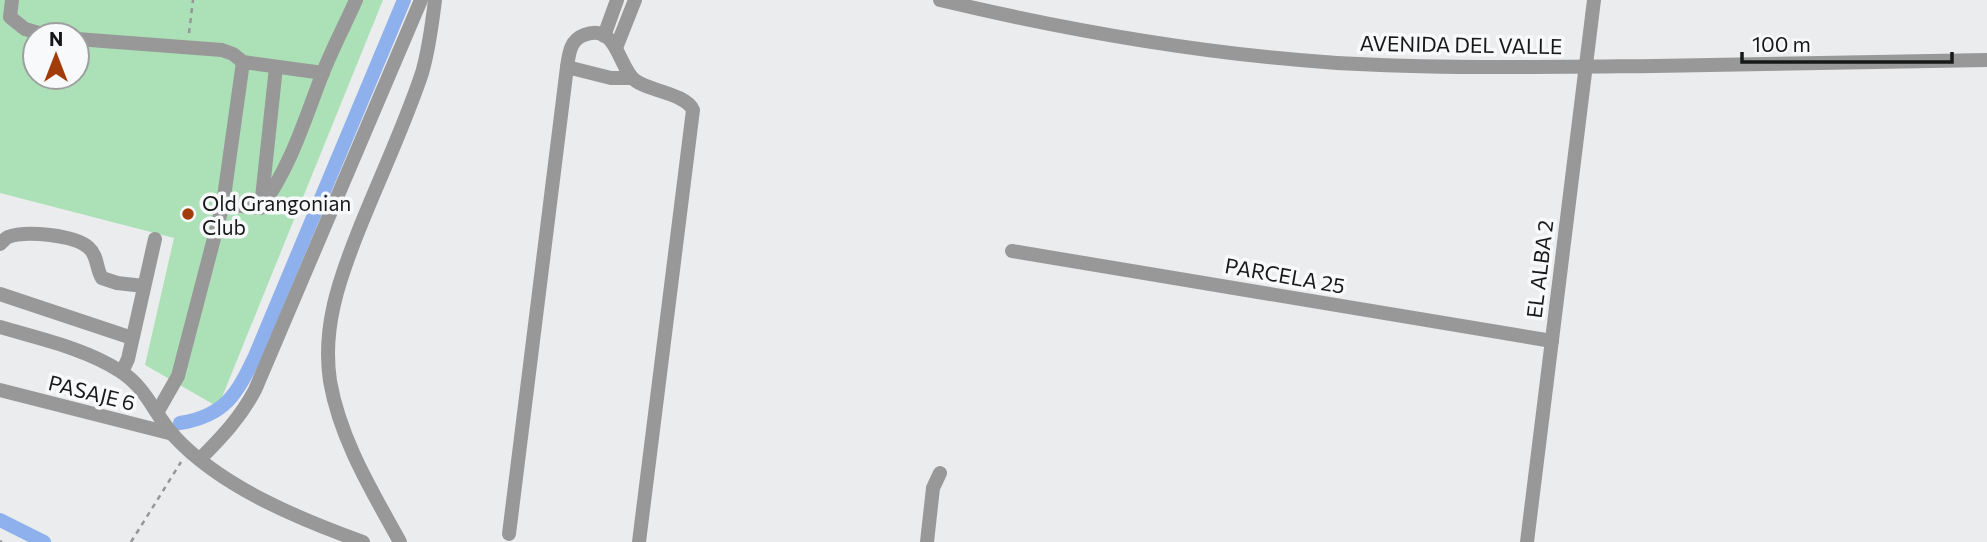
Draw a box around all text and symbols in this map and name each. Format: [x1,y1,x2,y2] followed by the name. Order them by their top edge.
[21,21,91,91] north arrow
[1742,21,1952,65] scale bar
[49,27,63,50] text: N
[1359,30,1563,58] street label: AVENIDA DEL VALLE
[1752,31,1811,56] text: 100 m
[202,190,351,239] place label: Old Grangonian Club
[180,206,196,222] marker: Old Grangonian Club
[1521,219,1557,319] street label: EL ALBA 2
[1223,252,1347,298] street label: PARCELA 25
[46,369,138,415] street label: PASAJE 6

